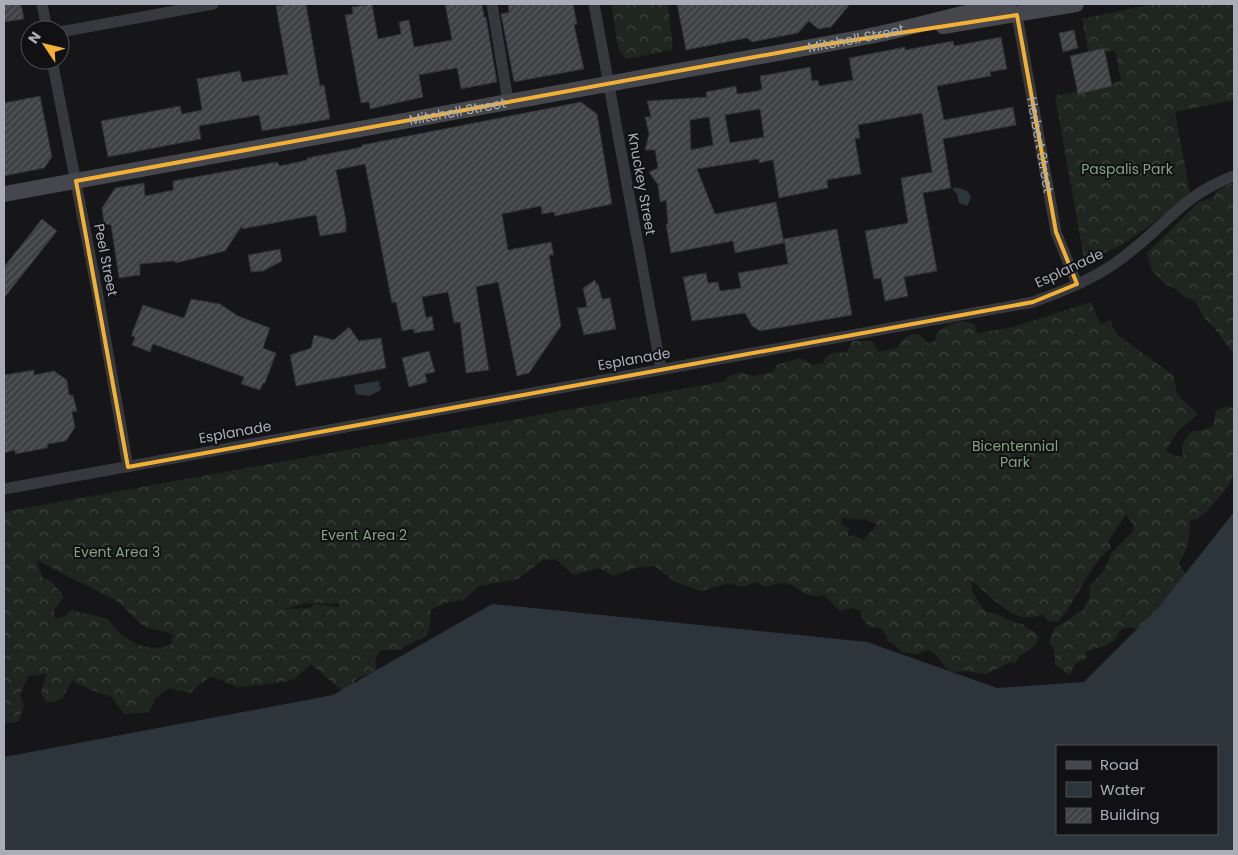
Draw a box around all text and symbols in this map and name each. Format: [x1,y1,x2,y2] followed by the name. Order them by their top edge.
[806,19,906,57] street label: Mitchell Street
[20,20,70,70] north arrow
[23,27,46,48] text: N
[407,93,508,130] street label: Mitchell Street
[1022,95,1059,194] street label: Herbert Street
[623,131,661,237] street label: Knuckey Street
[1081,159,1174,179] park label: Paspalis Park
[89,222,123,298] street label: Peel Street
[1031,243,1107,293] street label: Esplanade
[596,343,672,375] street label: Esplanade
[197,416,273,448] street label: Esplanade
[972,436,1058,472] park label: Bicentennial Park
[321,525,407,545] park label: Event Area 2
[74,542,160,562] park label: Event Area 3
[1056,745,1218,835] legend
[1100,754,1139,775] text: Road
[1100,779,1146,800] text: Water
[1100,804,1160,825] text: Building

